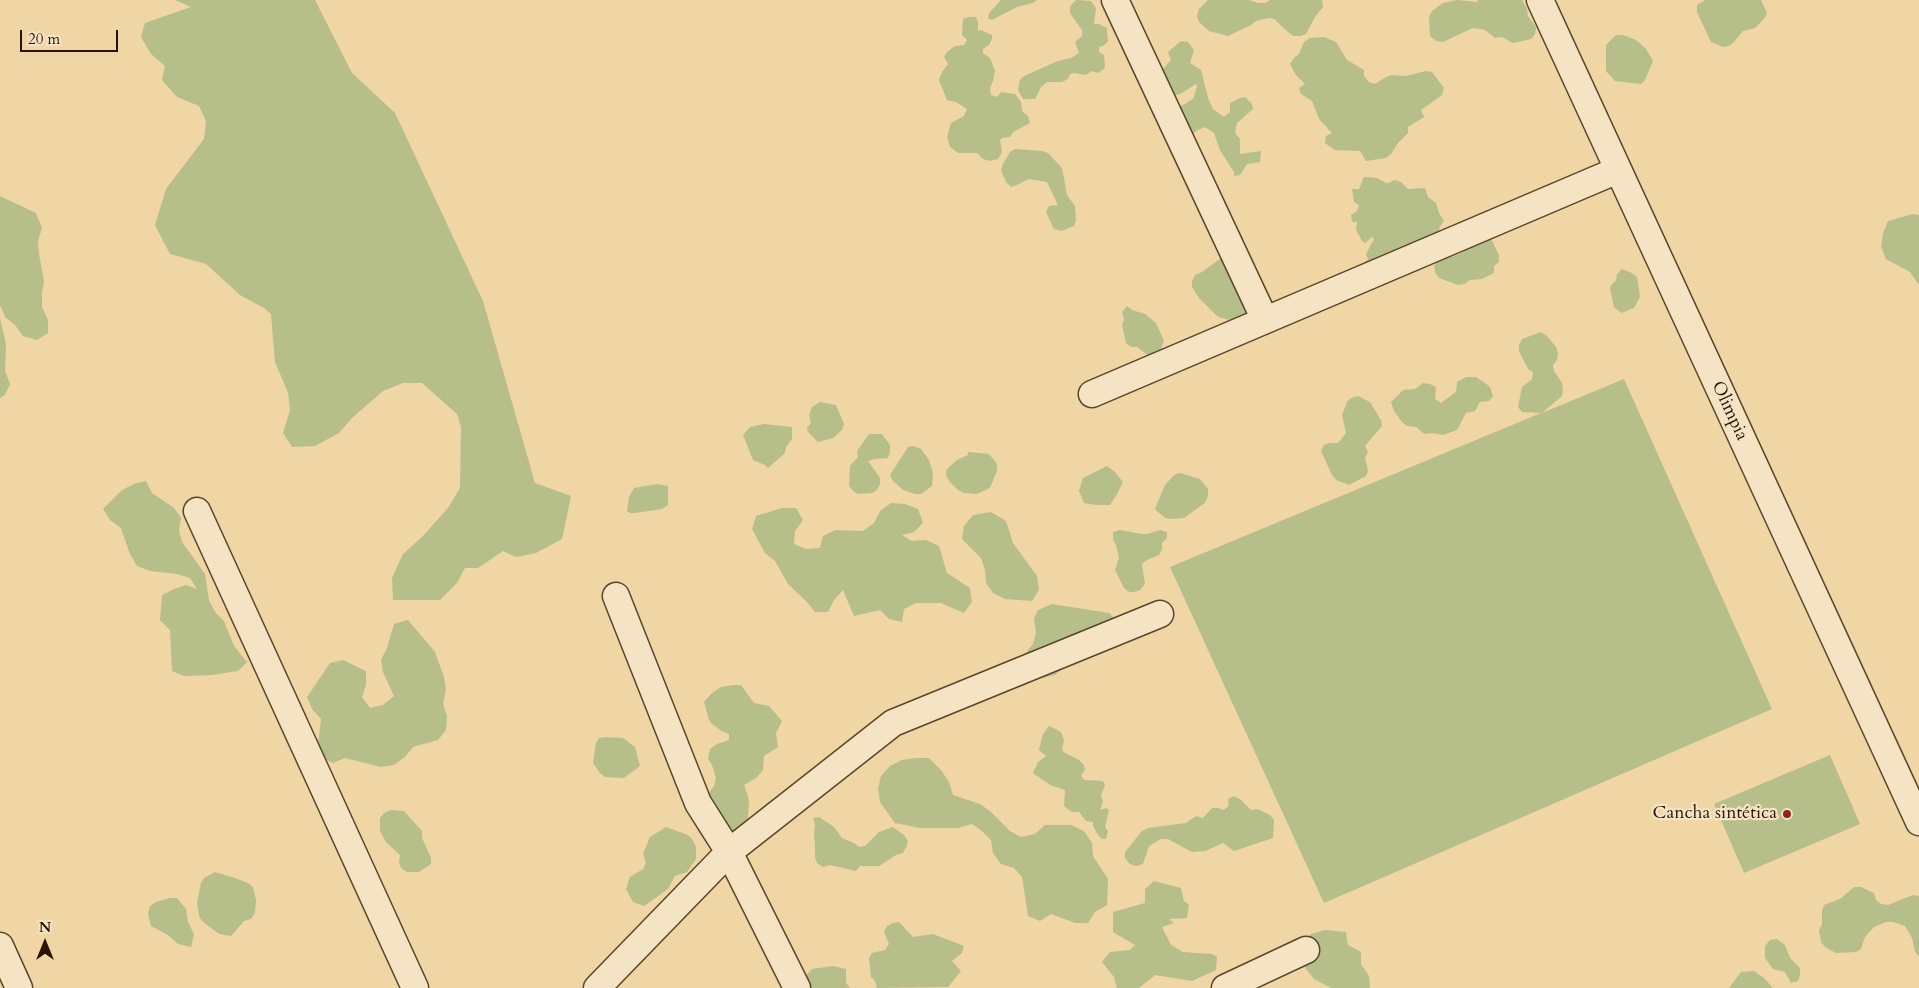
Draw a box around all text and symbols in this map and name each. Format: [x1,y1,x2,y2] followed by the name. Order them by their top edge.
[22,20,120,52] scale bar
[28,29,60,49] text: 20 m
[1706,378,1752,444] street label: Olimpia
[1653,803,1777,825] place label: Cancha sintética
[1781,808,1793,820] marker: Cancha sintética
[20,918,70,968] north arrow
[39,918,51,937] text: N

